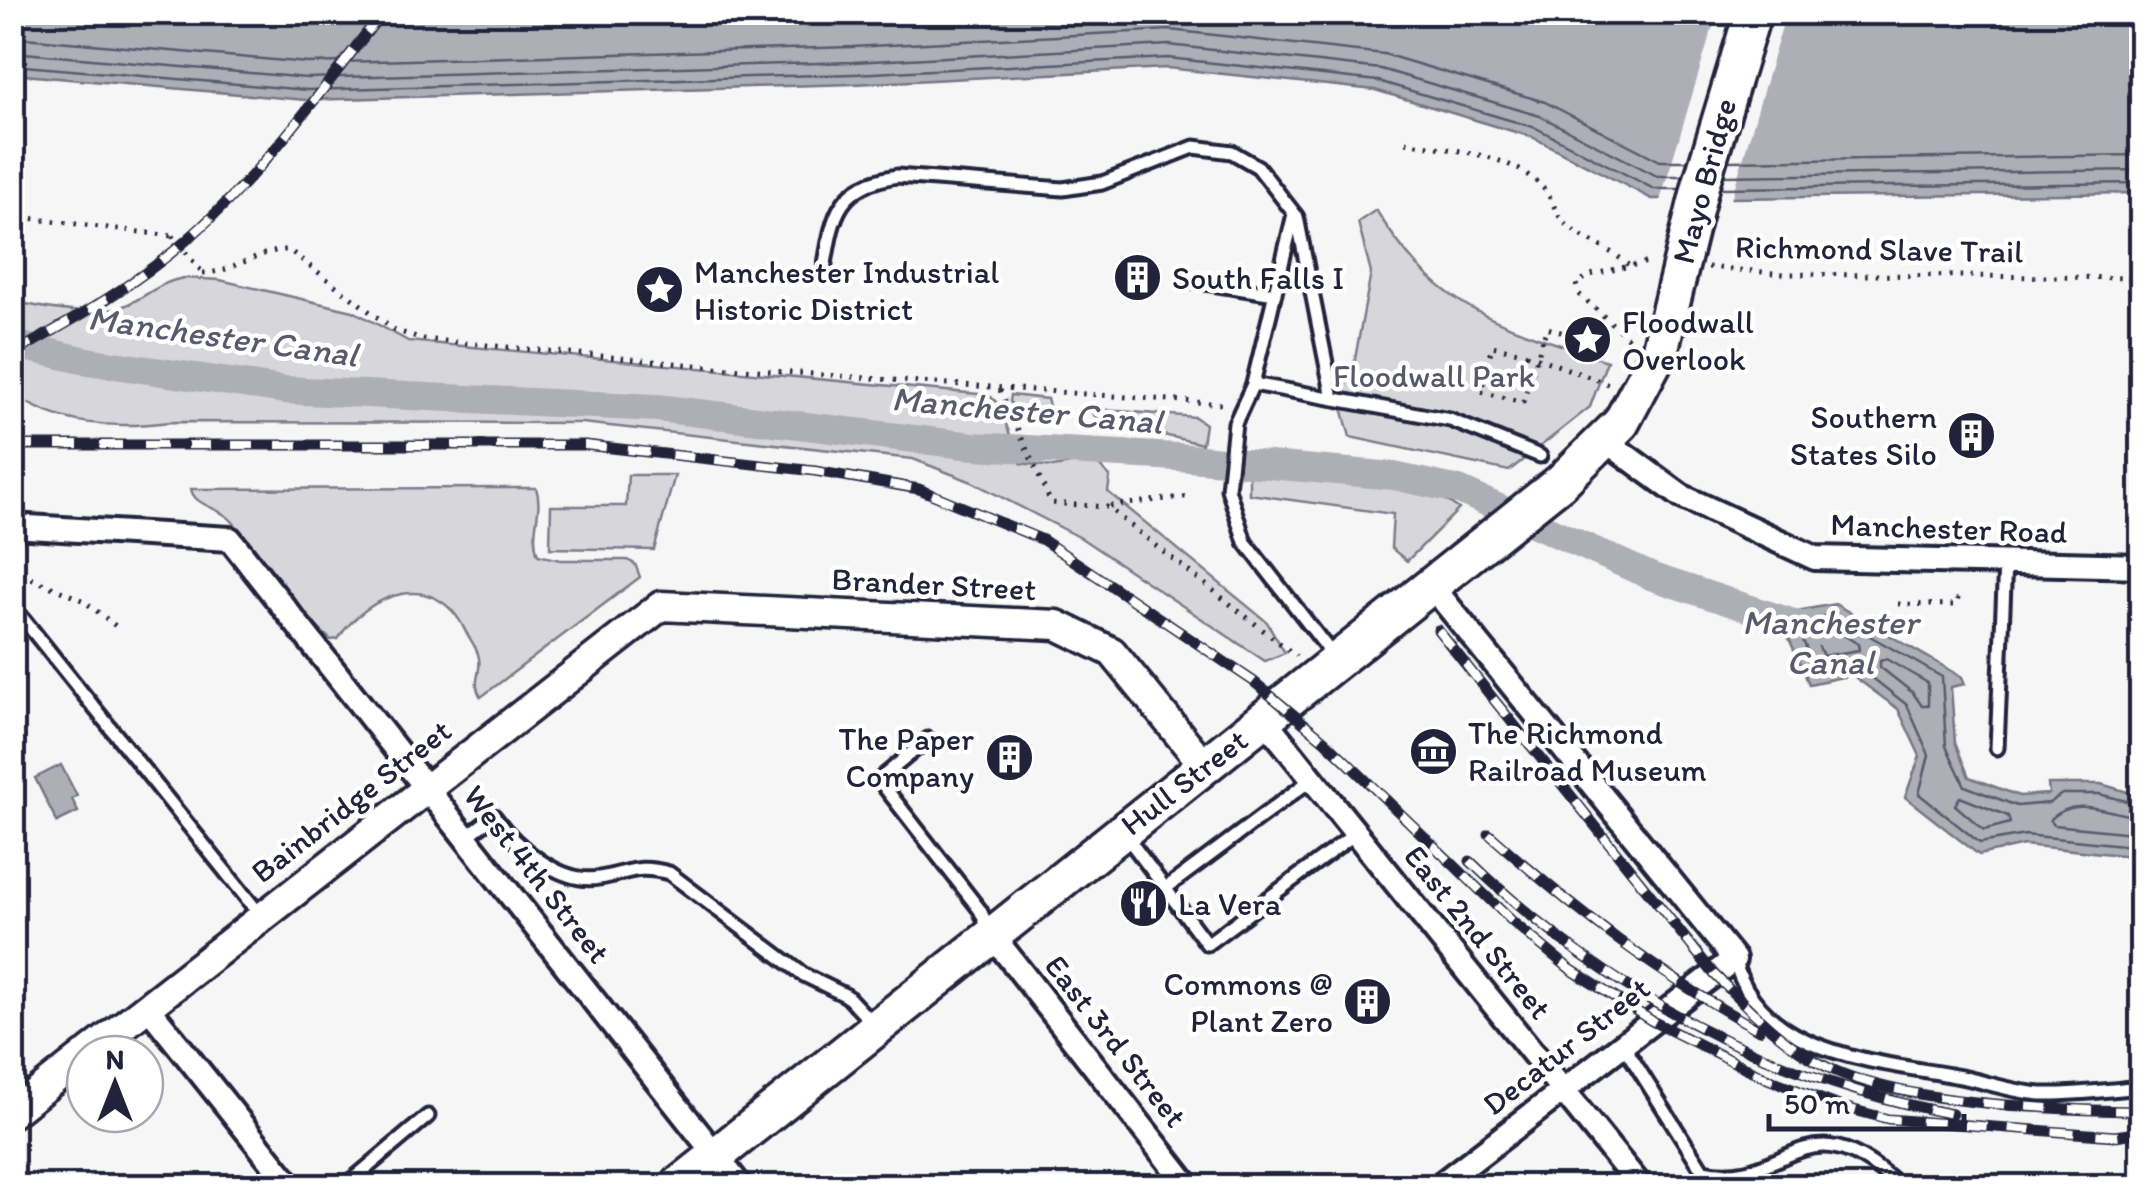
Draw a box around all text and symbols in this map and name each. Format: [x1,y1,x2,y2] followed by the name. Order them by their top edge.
[1664,94,1744,268] street label: Mayo Bridge
[1735,227,2023,271] street label: Richmond Slave Trail
[1111,252,1163,304] building icon: South Falls I
[694,253,999,328] place label: Manchester Industrial Historic District
[1172,259,1344,297] place label: South Falls I
[633,264,685,316] place icon: Manchester Industrial Historic District
[86,296,362,376] water label: Manchester Canal
[1622,303,1754,378] place label: Floodwall Overlook
[1561,314,1613,366] place icon: Floodwall Overlook
[1333,357,1536,395] park label: Floodwall Park
[890,377,1166,443] water label: Manchester Canal
[1790,398,1937,473] place label: Southern States Silo
[1946,409,1998,461] building icon: Southern States Silo
[1830,505,2069,551] street label: Manchester Road
[831,560,1037,608] street label: Brander Street
[1742,601,1922,683] water label: Manchester Canal
[244,711,458,891] street label: Bainbridge Street
[1468,714,1707,789] place label: The Richmond Railroad Museum
[838,720,974,795] place label: The Paper Company
[1113,721,1255,843] street label: Hull Street
[1407,725,1459,777] museum icon: The Richmond Railroad Museum
[983,731,1035,783] building icon: The Paper Company
[456,777,618,971] street label: West 4th Street
[1396,837,1560,1027] street label: East 2nd Street
[1117,878,1169,930] restaurant icon: La Vera
[1178,885,1282,923] place label: La Vera
[1037,947,1195,1135] street label: East 3rd Street
[1163,965,1333,1040] place label: Commons @ Plant Zero
[1475,969,1657,1123] street label: Decatur Street
[1342,976,1394,1028] building icon: Commons @ Plant Zero
[65,1034,165,1134] north arrow
[106,1042,124,1076] text: N
[1769,1069,1964,1131] scale bar
[1784,1085,1850,1122] text: 50 m

